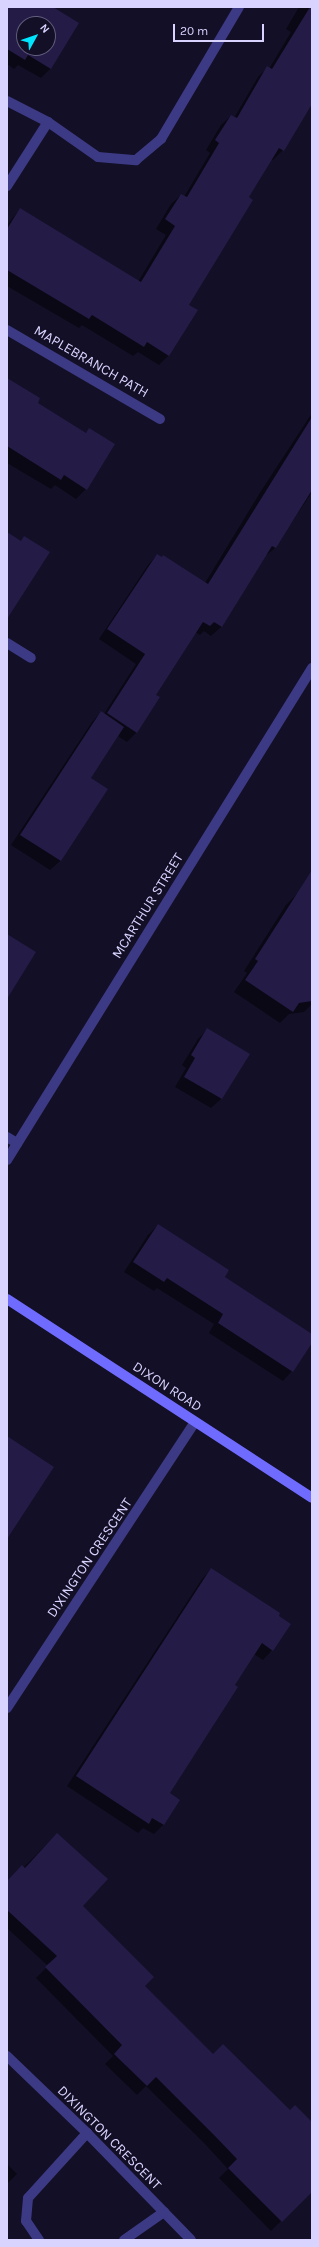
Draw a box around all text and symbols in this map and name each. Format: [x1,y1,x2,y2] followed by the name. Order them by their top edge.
[16,16,56,56] north arrow
[175,16,266,42] scale bar
[37,21,52,36] text: N
[180,24,208,38] text: 20 m
[31,322,151,402] street label: MAPLEBRANCH PATH
[109,850,187,962] street label: MCARTHUR STREET
[129,1358,205,1416] street label: DIXON ROAD
[44,1495,136,1621] street label: DIXINGTON CRESCENT
[54,2083,164,2193] street label: DIXINGTON CRESCENT

